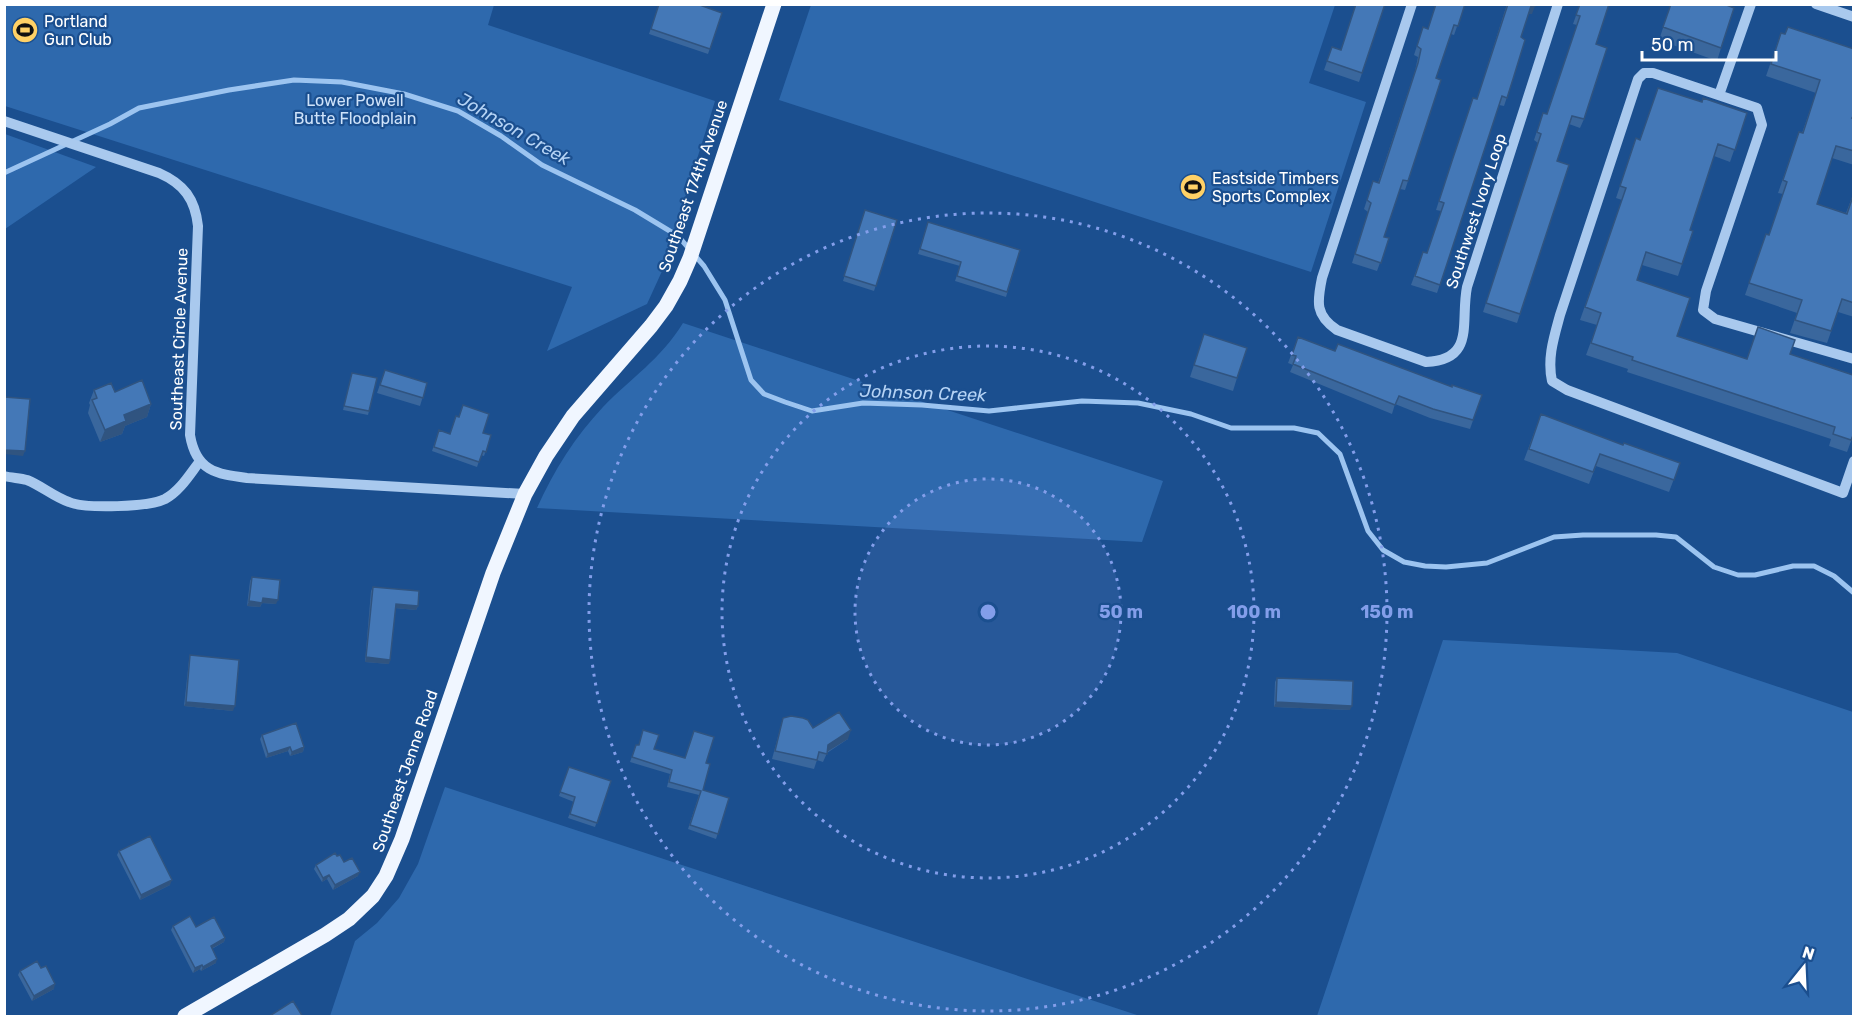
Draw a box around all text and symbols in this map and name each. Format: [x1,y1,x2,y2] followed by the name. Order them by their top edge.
[44,12,112,49] place label: Portland Gun Club
[10,15,40,45] sports icon: Portland Gun Club
[1642,24,1776,62] scale bar
[1651,34,1694,56] text: 50 m
[454,88,575,171] water label: Johnson Creek
[294,91,416,128] park label: Lower Powell Butte Floodplain
[655,97,731,275] street label: Southeast 174th Avenue
[1442,131,1510,291] street label: Southwest Ivory Loop
[1212,169,1339,206] place label: Eastside Timbers Sports Complex
[1178,172,1208,202] sports icon: Eastside Timbers Sports Complex
[166,247,192,431] street label: Southeast Circle Avenue
[859,380,987,406] water label: Johnson Creek
[1099,601,1143,623] text: 50 m
[1227,601,1281,623] text: 100 m
[1360,601,1414,623] text: 150 m
[978,602,998,622] centre of rings
[368,687,442,855] street label: Southeast Jenne Road
[1774,937,1834,997] north arrow
[1800,942,1817,964] text: N

